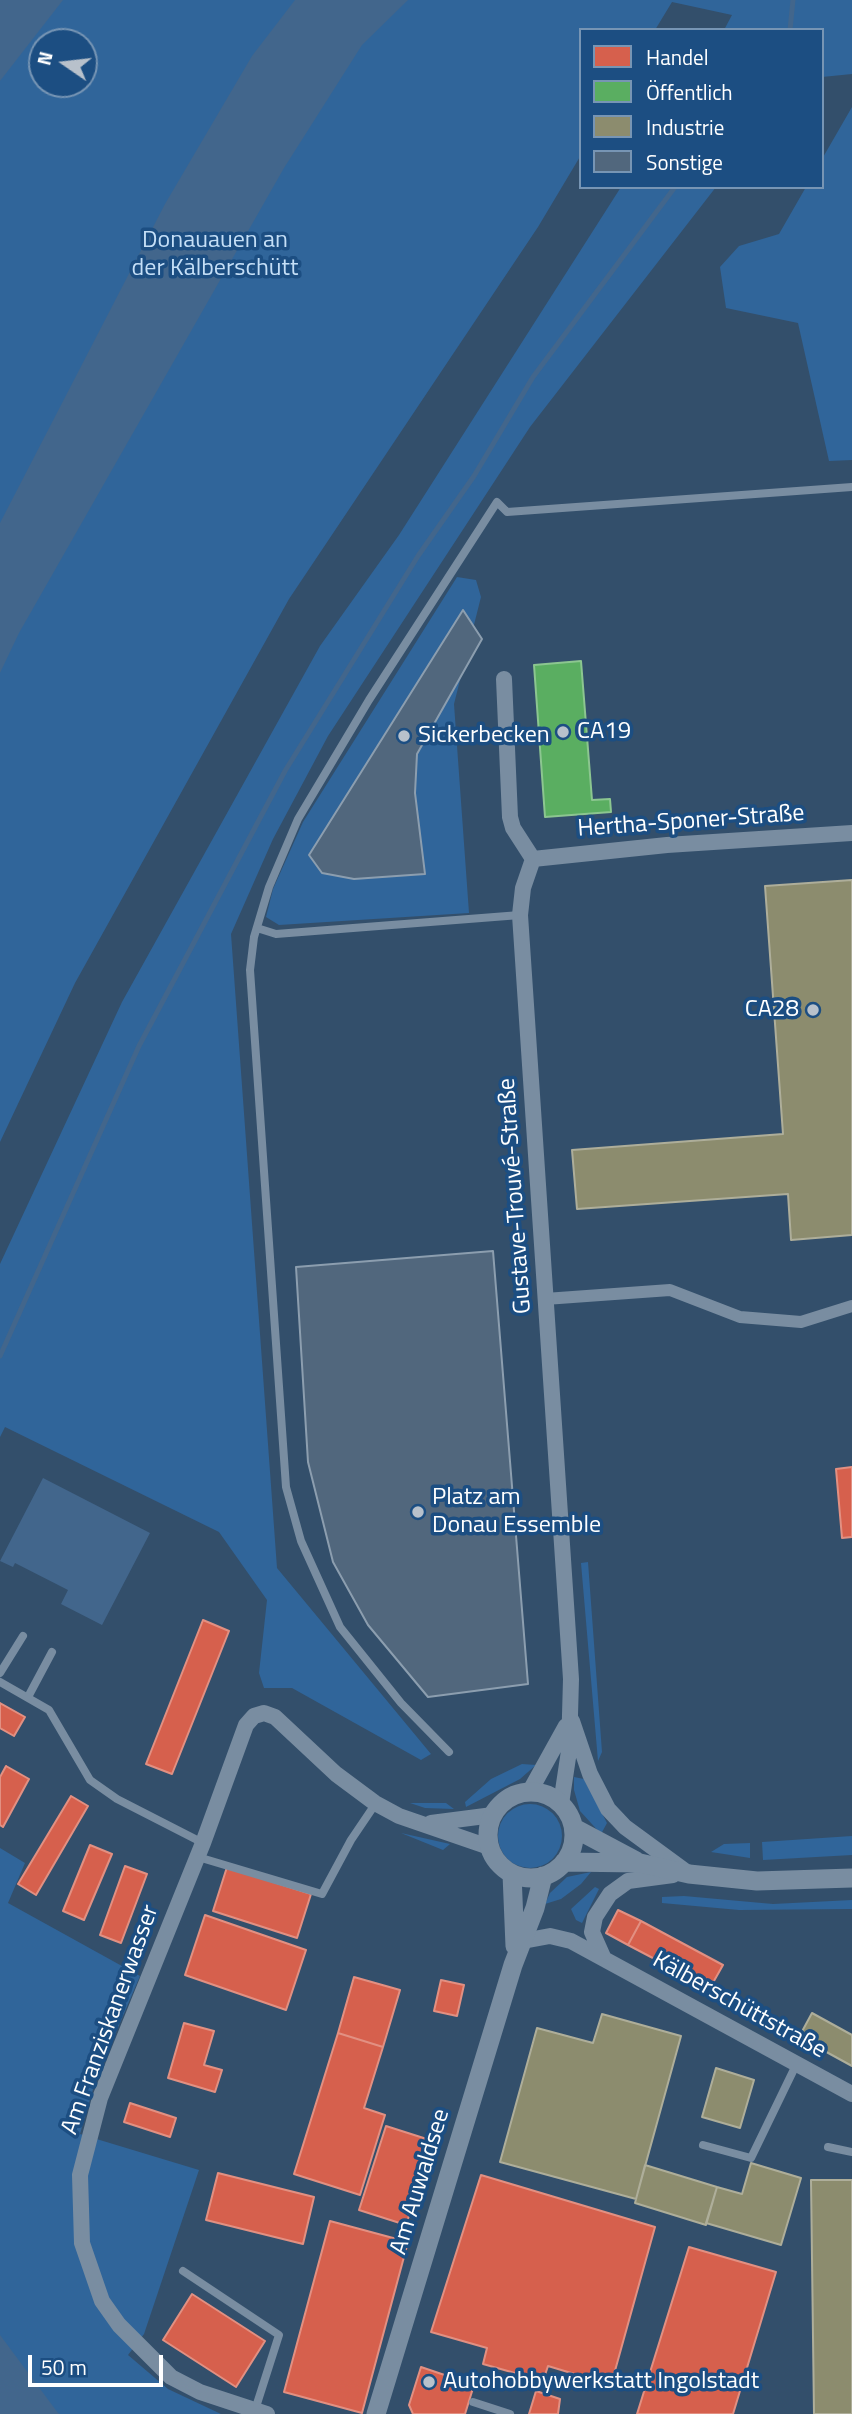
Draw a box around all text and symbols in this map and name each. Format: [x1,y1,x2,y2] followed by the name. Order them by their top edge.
[28,28,98,98] north arrow
[579,28,824,189] legend
[646,41,709,73] text: Handel
[28,48,60,68] text: N
[646,76,733,108] text: Öffentlich
[646,111,724,143] text: Industrie
[646,146,723,178] text: Sonstige
[132,227,298,283] park label: Donauauen an der Kälberschütt
[577,718,631,746] place label: CA19
[418,722,550,750] place label: Sickerbecken
[555,724,571,740] marker: CA19
[396,728,412,744] marker: Sickerbecken
[577,800,805,844] street label: Hertha-Sponer-Straße
[745,996,799,1024] place label: CA28
[805,1002,821,1018] marker: CA28
[493,1077,539,1315] street label: Gustave-Trouvé-Straße
[432,1484,601,1540] place label: Platz am Donau Essemble
[410,1504,426,1520] marker: Platz am Donau Essemble
[56,1901,166,2139] street label: Am Franziskanerwasser
[647,1946,831,2066] street label: Kälberschüttstraße
[385,2106,457,2258] street label: Am Auwaldsee
[32,2340,166,2384] scale bar
[41,2351,87,2383] text: 50 m
[443,2368,759,2396] place label: Autohobbywerkstatt Ingolstadt
[421,2374,437,2390] marker: Autohobbywerkstatt Ingolstadt

